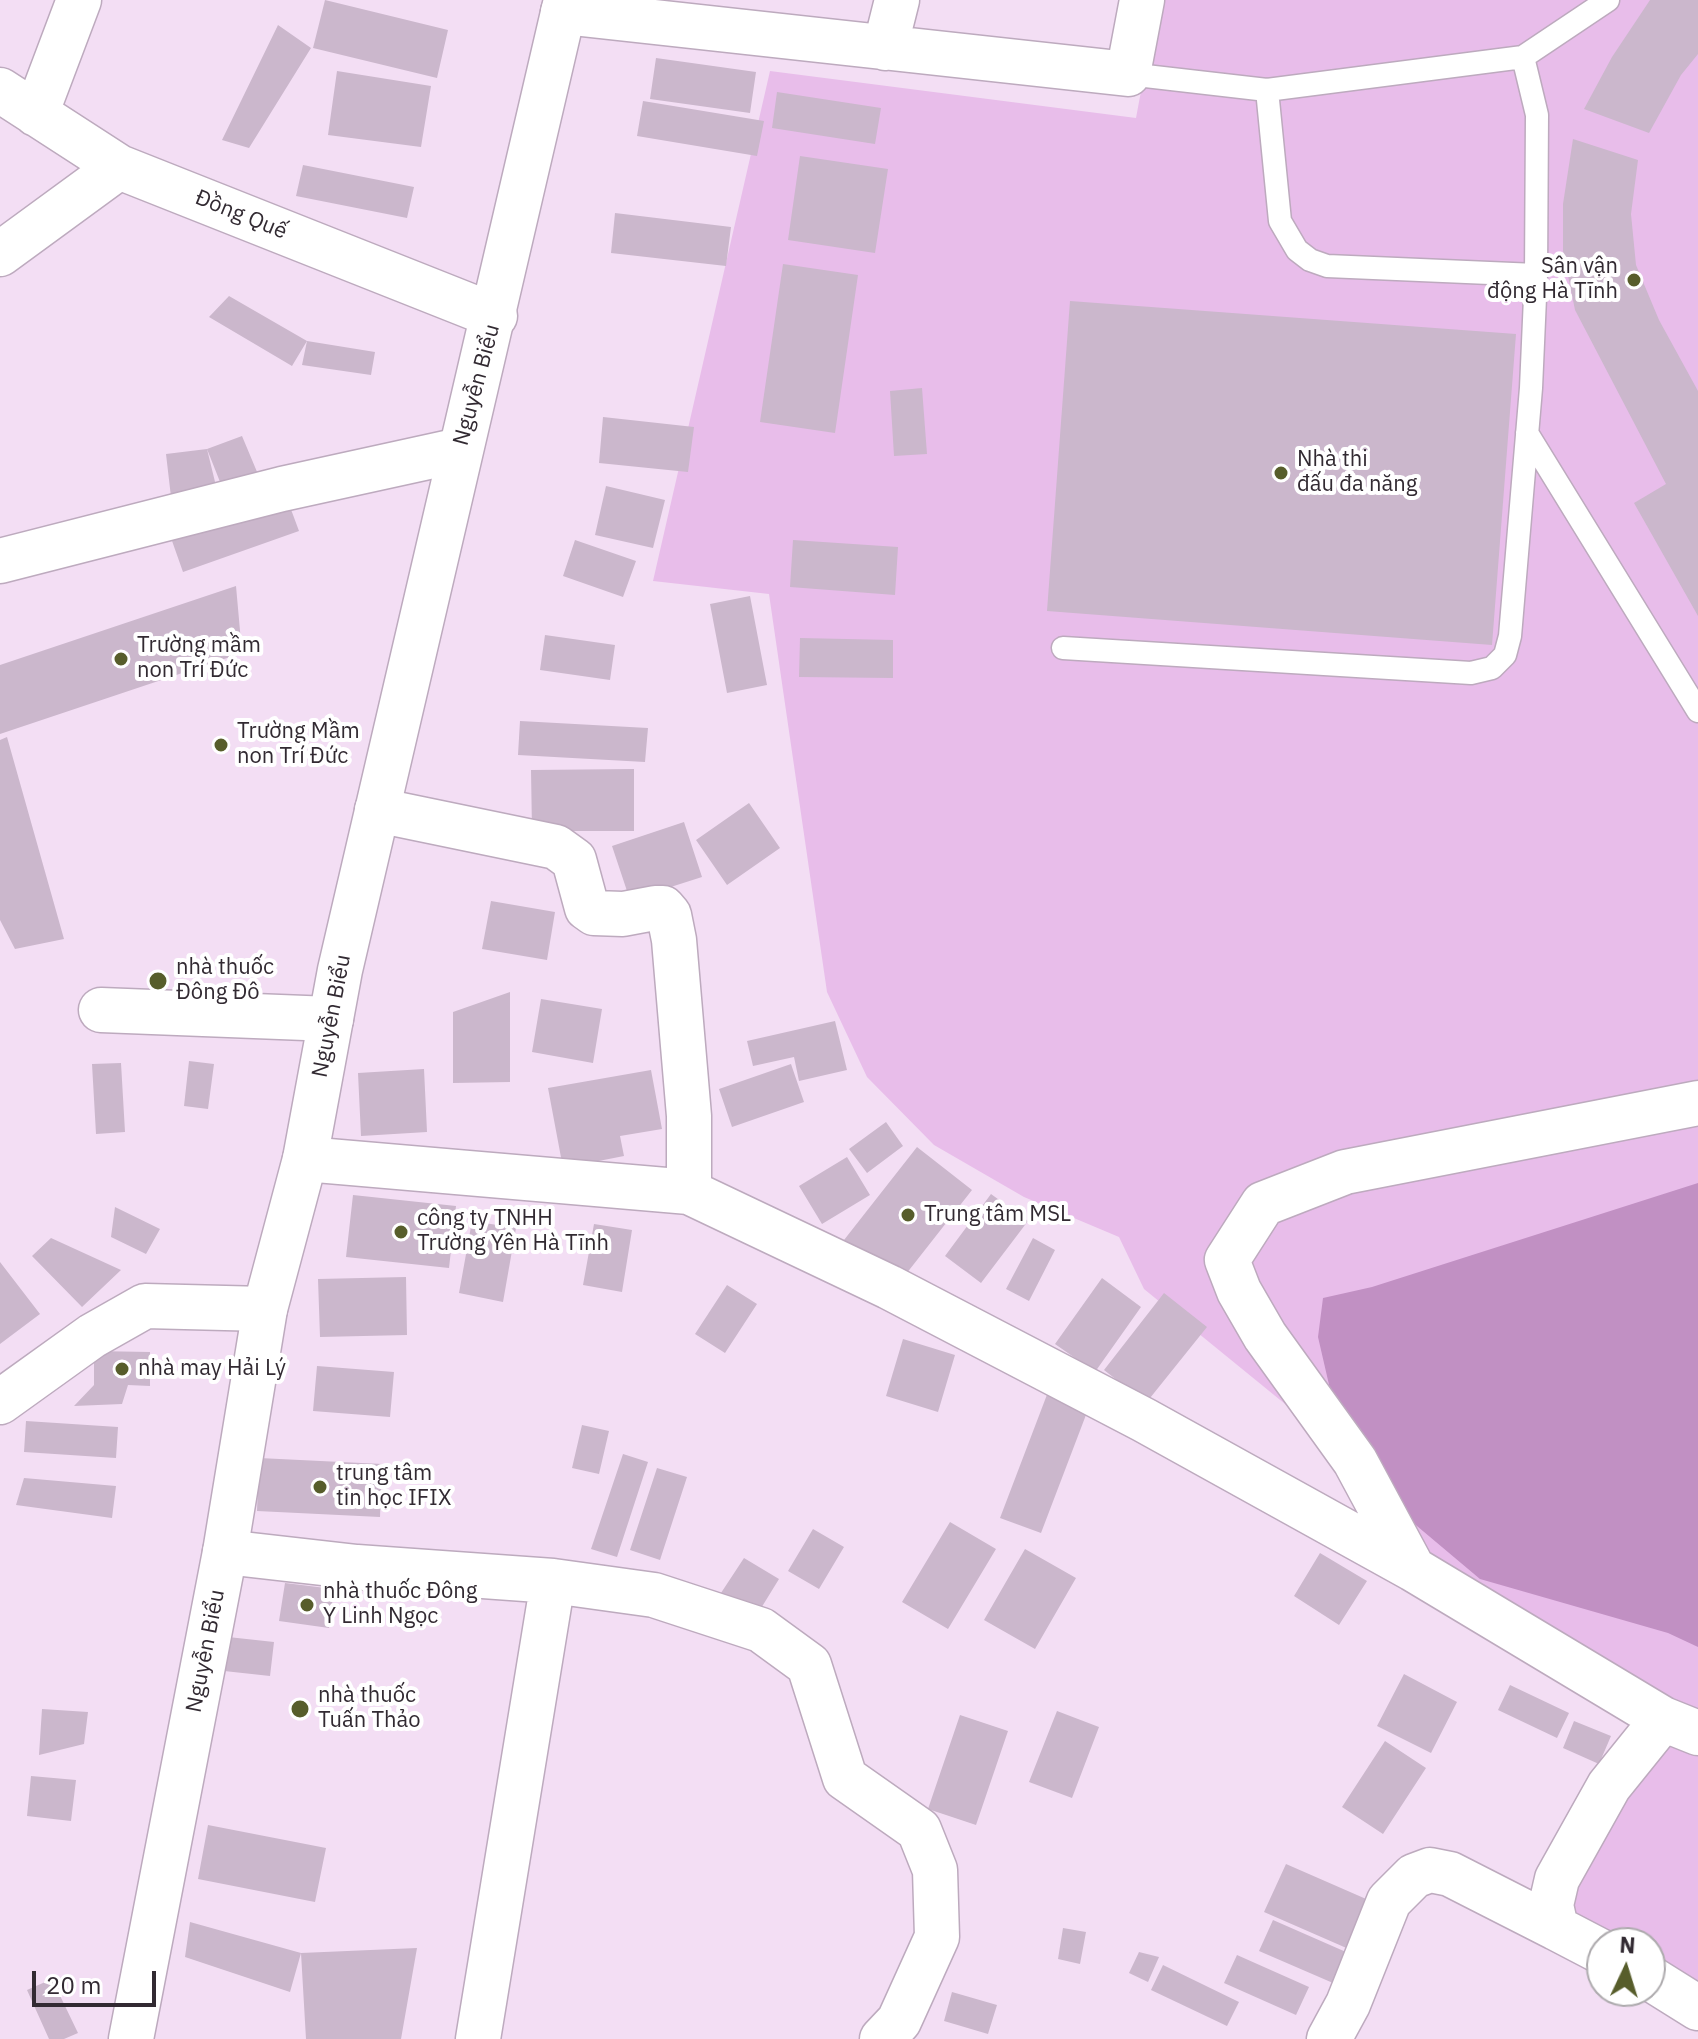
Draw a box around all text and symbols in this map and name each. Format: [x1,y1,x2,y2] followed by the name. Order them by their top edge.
[191,185,291,245] street label: Đồng Quế
[1487,254,1618,306] place label: Sân vận động Hà Tĩnh
[1625,271,1643,289] marker: Sân vận động Hà Tĩnh
[448,321,506,449] street label: Nguyễn Biểu
[1297,447,1417,498] place label: Nhà thi đấu đa năng
[1272,464,1290,482] marker: Nhà thi đấu đa năng
[137,633,261,684] place label: Trường mầm non Trí Đức
[112,650,130,668] marker: Trường mầm non Trí Đức
[237,719,360,770] place label: Trường Mầm non Trí Đức
[212,736,230,754] marker: Trường Mầm non Trí Đức
[307,952,357,1080] street label: Nguyễn Biểu
[176,955,274,1006] place label: nhà thuốc Đông Đô
[147,970,169,992] marker: nhà thuốc Đông Đô
[924,1202,1071,1228] place label: Trung tâm MSL
[417,1206,609,1258] place label: công ty TNHH Trường Yên Hà Tĩnh
[899,1206,917,1224] marker: Trung tâm MSL
[392,1223,410,1241] marker: công ty TNHH Trường Yên Hà Tĩnh
[138,1356,286,1382] place label: nhà may Hải Lý
[113,1360,131,1378] marker: nhà may Hải Lý
[336,1461,451,1512] place label: trung tâm tin học IFIX
[311,1478,329,1496] marker: trung tâm tin học IFIX
[323,1579,477,1630] place label: nhà thuốc Đông Y Linh Ngọc
[181,1587,231,1715] street label: Nguyễn Biểu
[298,1596,316,1614] marker: nhà thuốc Đông Y Linh Ngọc
[318,1683,421,1734] place label: nhà thuốc Tuấn Thảo
[289,1698,311,1720] marker: nhà thuốc Tuấn Thảo
[1586,1927,1666,2007] north arrow
[1619,1930,1637,1960] text: N
[36,1955,160,2005] scale bar
[46,1969,101,2001] text: 20 m

